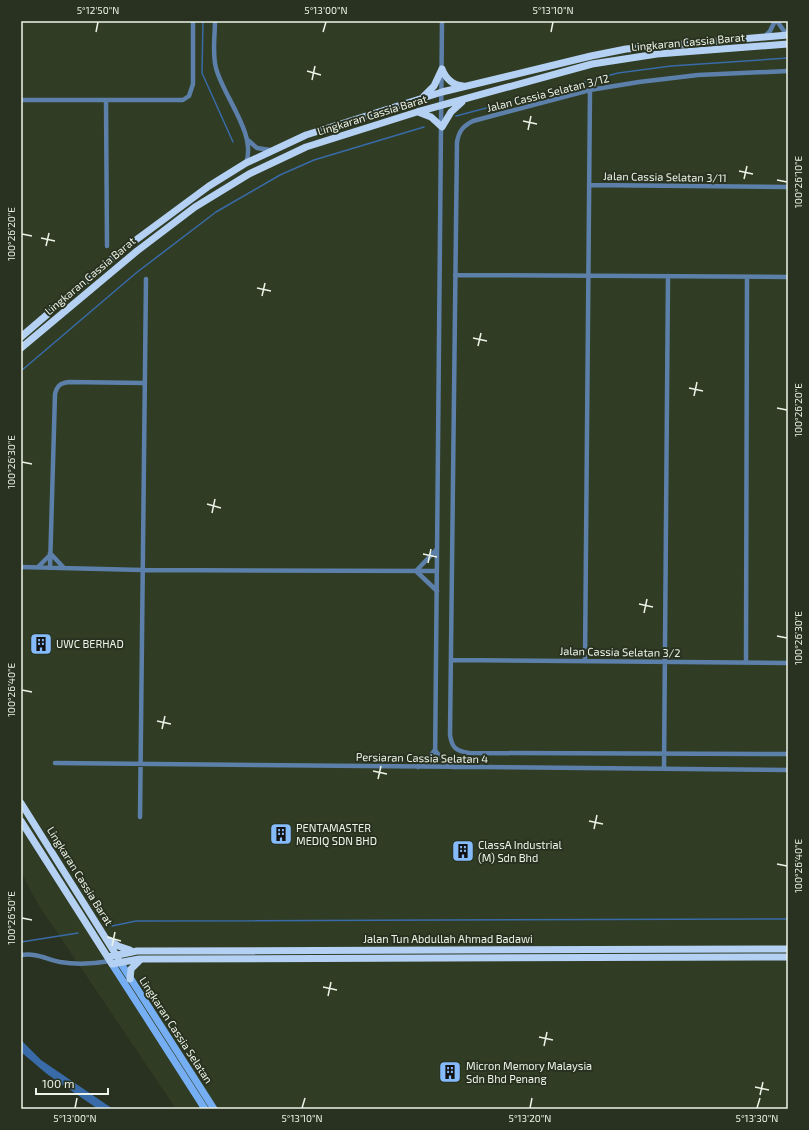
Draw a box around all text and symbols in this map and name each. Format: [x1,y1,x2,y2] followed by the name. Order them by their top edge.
[77,4,119,16] text: 5°12'50"N
[304,4,348,16] text: 5°13'00"N
[532,4,574,16] text: 5°13'10"N
[631,30,745,53] street label: Lingkaran Cassia Barat
[485,71,610,114] street label: Jalan Cassia Selatan 3/12
[315,92,428,137] street label: Lingkaran Cassia Barat
[792,155,804,208] text: 100°26'10"E
[603,169,727,184] street label: Jalan Cassia Selatan 3/11
[5,207,17,261] text: 100°26'20"E
[42,234,138,317] street label: Lingkaran Cassia Barat
[792,383,804,437] text: 100°26'20"E
[5,435,17,489] text: 100°26'30"E
[792,611,804,665] text: 100°26'30"E
[28,631,54,657] building icon: UWC BERHAD
[56,637,124,650] place label: UWC BERHAD
[559,644,681,659] street label: Jalan Cassia Selatan 3/2
[5,662,17,717] text: 100°26'40"E
[356,750,489,765] street label: Persiaran Cassia Selatan 4
[268,821,294,847] building icon: PENTAMASTER MEDIQ SDN BHD
[296,821,377,848] place label: PENTAMASTER MEDIQ SDN BHD
[45,824,116,928] street label: Lingkaran Cassia Barat
[450,838,476,864] building icon: ClassA Industrial (M) Sdn Bhd
[478,838,563,864] place label: ClassA Industrial (M) Sdn Bhd
[792,838,804,893] text: 100°26'40"E
[5,891,17,945] text: 100°26'50"E
[363,932,533,945] street label: Jalan Tun Abdullah Ahmad Badawi
[137,974,216,1086] street label: Lingkaran Cassia Selatan
[437,1059,463,1085] building icon: Micron Memory Malaysia Sdn Bhd Penang
[466,1059,592,1085] place label: Micron Memory Malaysia Sdn Bhd Penang
[36,1070,108,1096] scale bar
[42,1076,74,1090] text: 100 m
[53,1112,97,1124] text: 5°13'00"N
[281,1112,323,1124] text: 5°13'10"N
[509,1112,551,1124] text: 5°13'20"N
[736,1112,778,1124] text: 5°13'30"N

